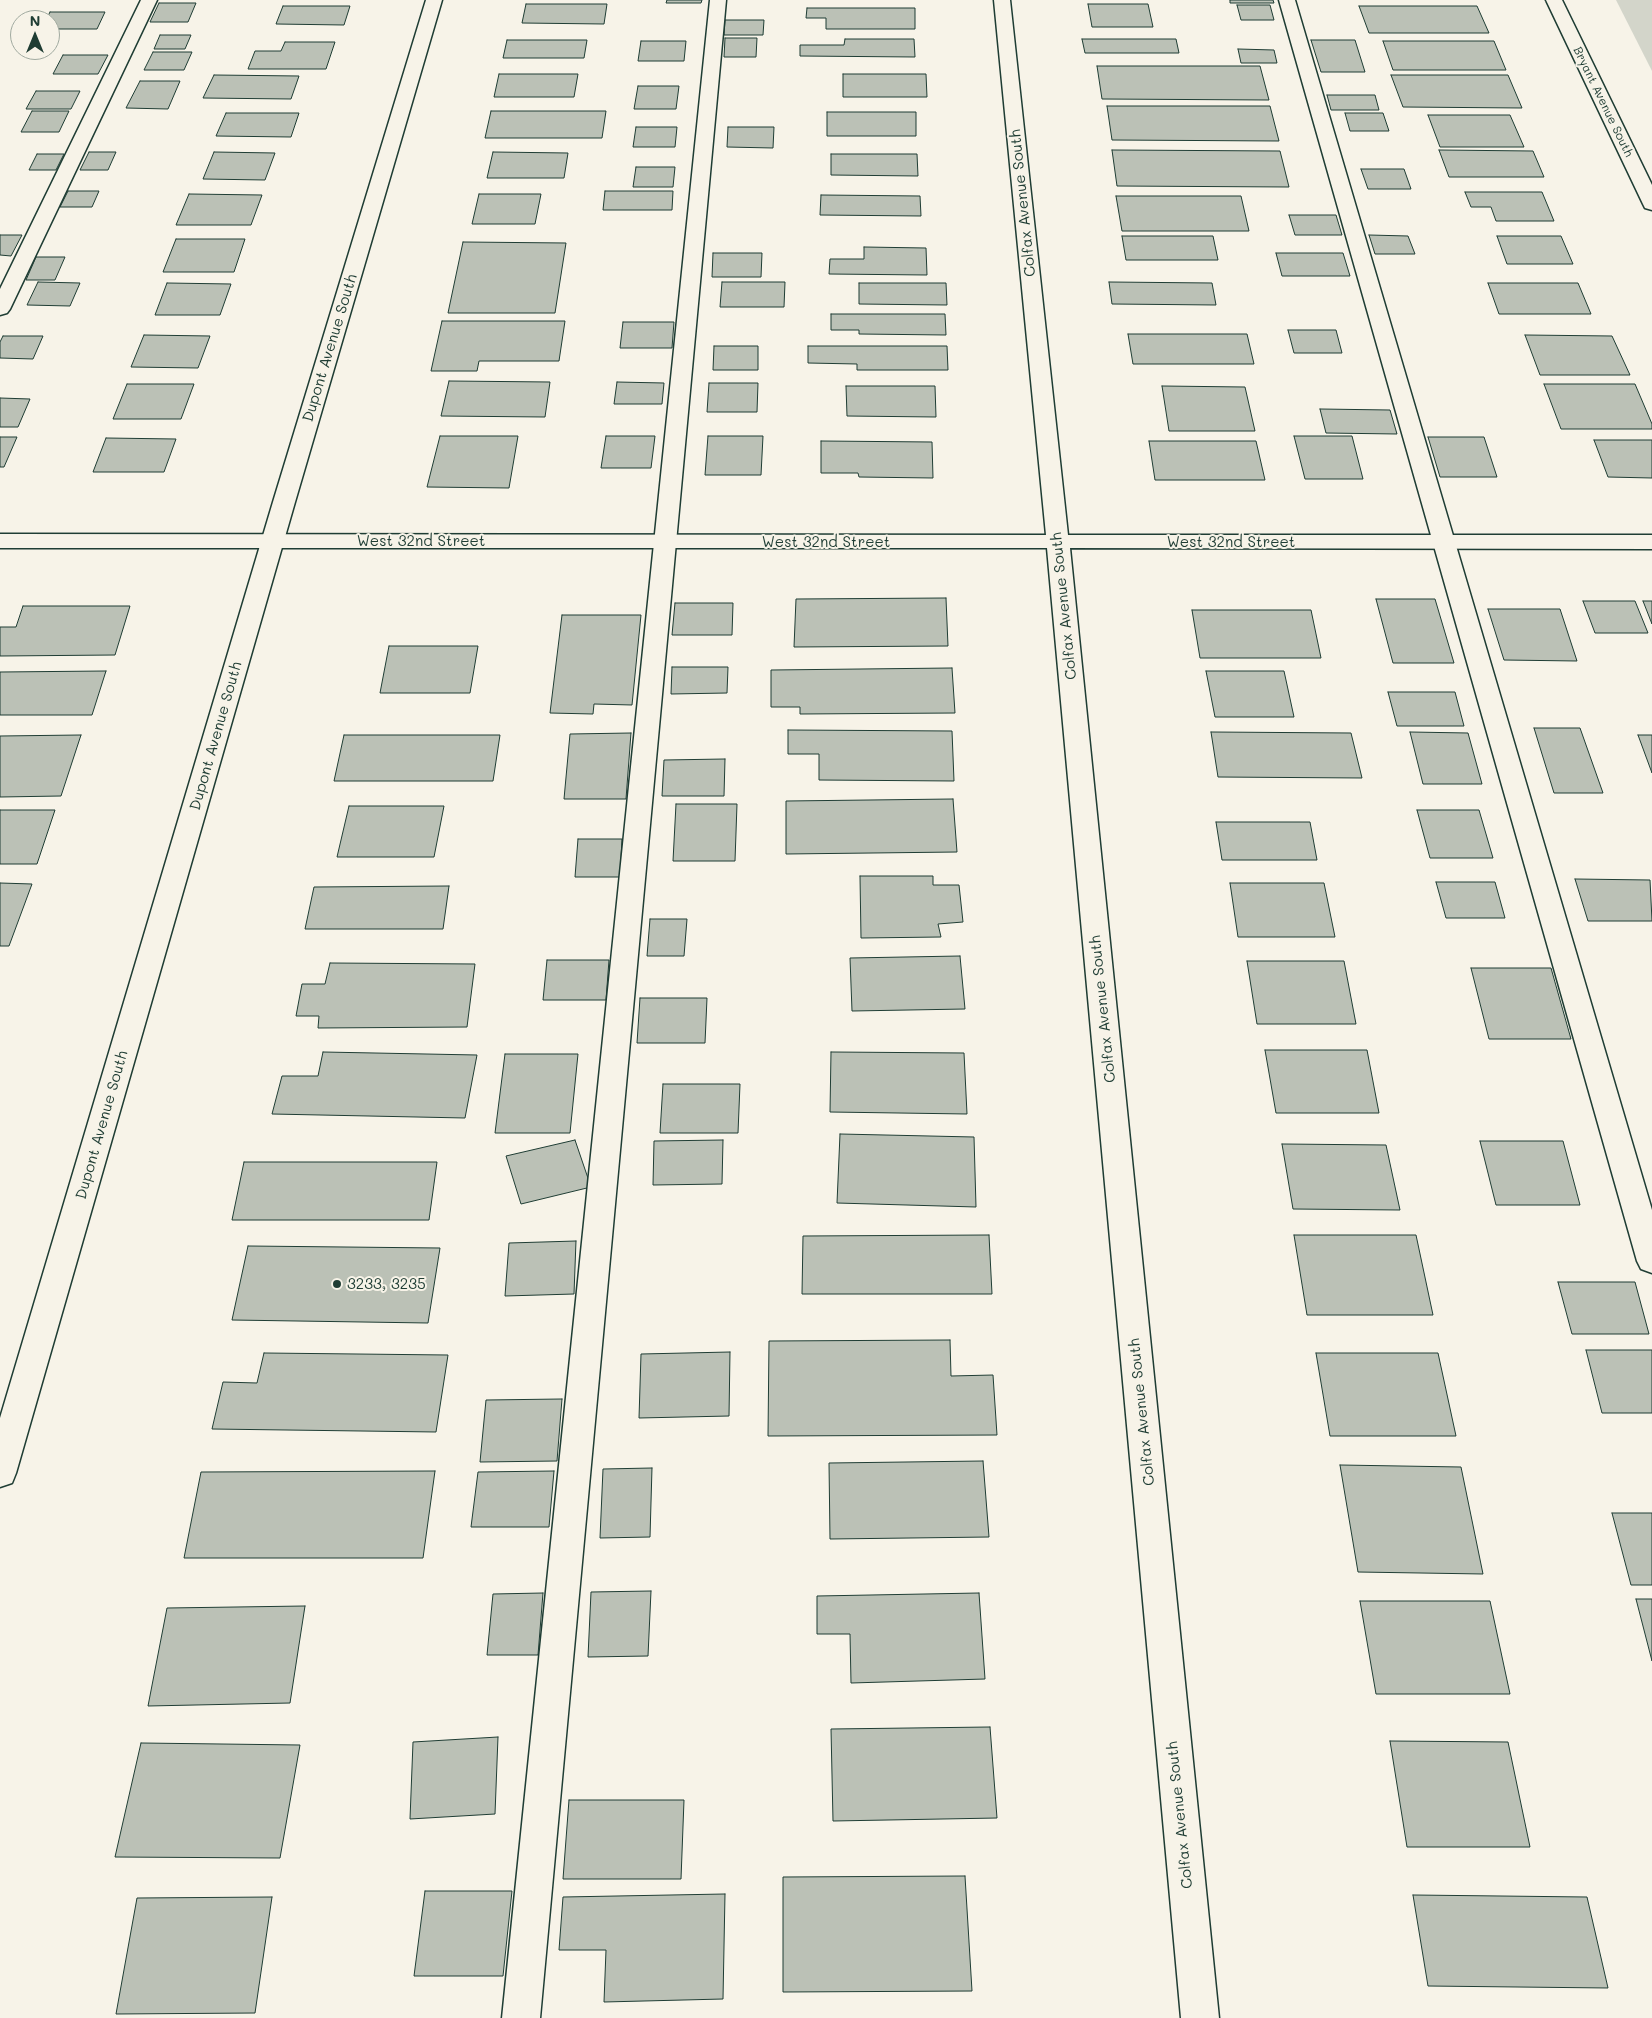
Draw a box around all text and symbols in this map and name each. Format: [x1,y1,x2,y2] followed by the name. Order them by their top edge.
[10,10,60,60] north arrow
[30,11,40,30] text: N
[1570,45,1636,159] street label: Bryant Avenue South
[1006,128,1040,278] street label: Colfax Avenue South
[299,272,361,424] street label: Dupont Avenue South
[1047,531,1081,681] street label: Colfax Avenue South
[357,532,485,550] street label: West 32nd Street
[762,533,890,551] street label: West 32nd Street
[1167,533,1295,551] street label: West 32nd Street
[186,660,246,812] street label: Dupont Avenue South
[1086,934,1120,1084] street label: Colfax Avenue South
[72,1049,132,1201] street label: Dupont Avenue South
[347,1275,426,1293] place label: 3233, 3235
[331,1278,343,1290] marker: 3233, 3235
[1125,1337,1159,1487] street label: Colfax Avenue South
[1163,1740,1197,1890] street label: Colfax Avenue South

